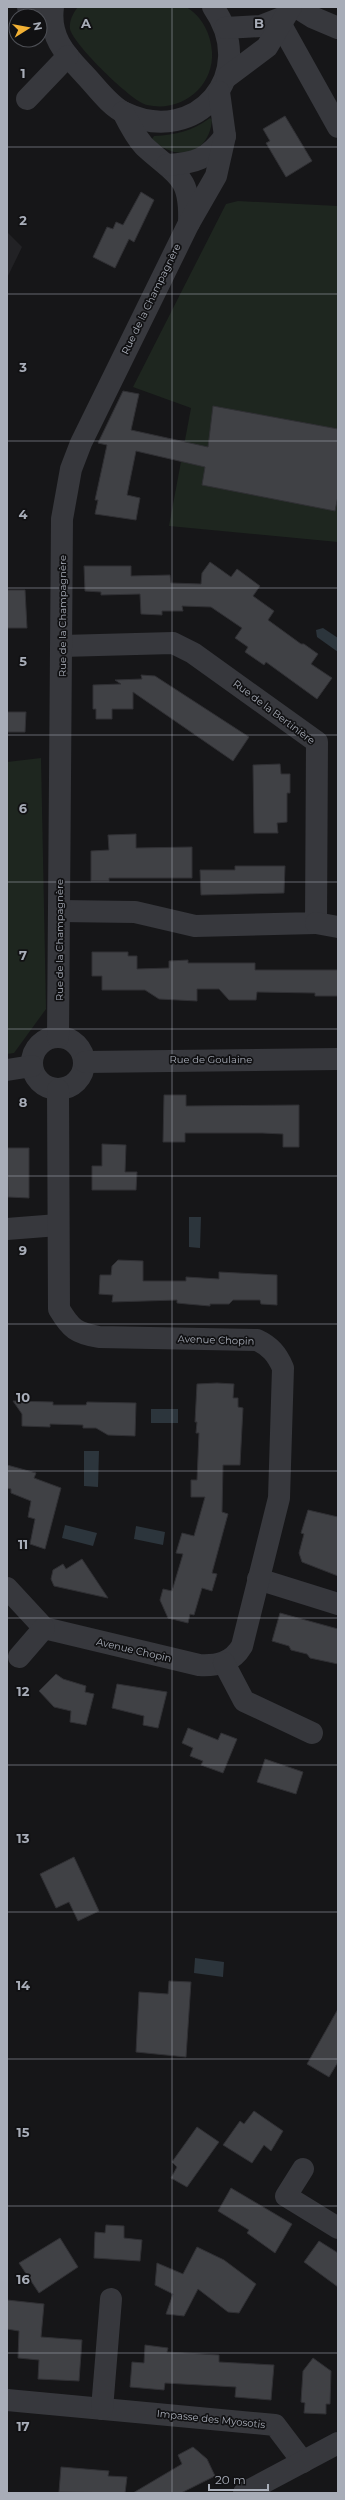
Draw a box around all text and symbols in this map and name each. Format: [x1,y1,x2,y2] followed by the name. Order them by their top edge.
[8,8,48,48] north arrow
[80,15,92,31] text: A
[254,15,264,31] text: B
[30,20,46,32] text: N
[20,65,26,81] text: 1
[19,212,27,228] text: 2
[118,241,184,357] street label: Rue de la Champagnère
[18,359,27,375] text: 3
[19,506,28,522] text: 4
[56,555,69,677] street label: Rue de la Champagnère
[19,653,27,669] text: 5
[230,677,318,747] street label: Rue de la Bertinière
[19,800,28,816] text: 6
[53,879,66,1001] street label: Rue de la Champagnère
[19,947,27,963] text: 7
[170,1053,252,1066] street label: Rue de Goulaine
[19,1094,28,1110] text: 8
[19,1242,27,1258] text: 9
[177,1332,255,1348] street label: Avenue Chopin
[16,1389,30,1405] text: 10
[18,1536,28,1552] text: 11
[95,1635,173,1665] street label: Avenue Chopin
[17,1683,30,1699] text: 12
[17,1830,30,1846] text: 13
[16,1977,30,1993] text: 14
[17,2124,30,2140] text: 15
[16,2271,30,2287] text: 16
[156,2407,266,2431] street label: Impasse des Myosotis
[16,2418,30,2434] text: 17
[209,2466,268,2492] scale bar
[215,2472,246,2487] text: 20 m

